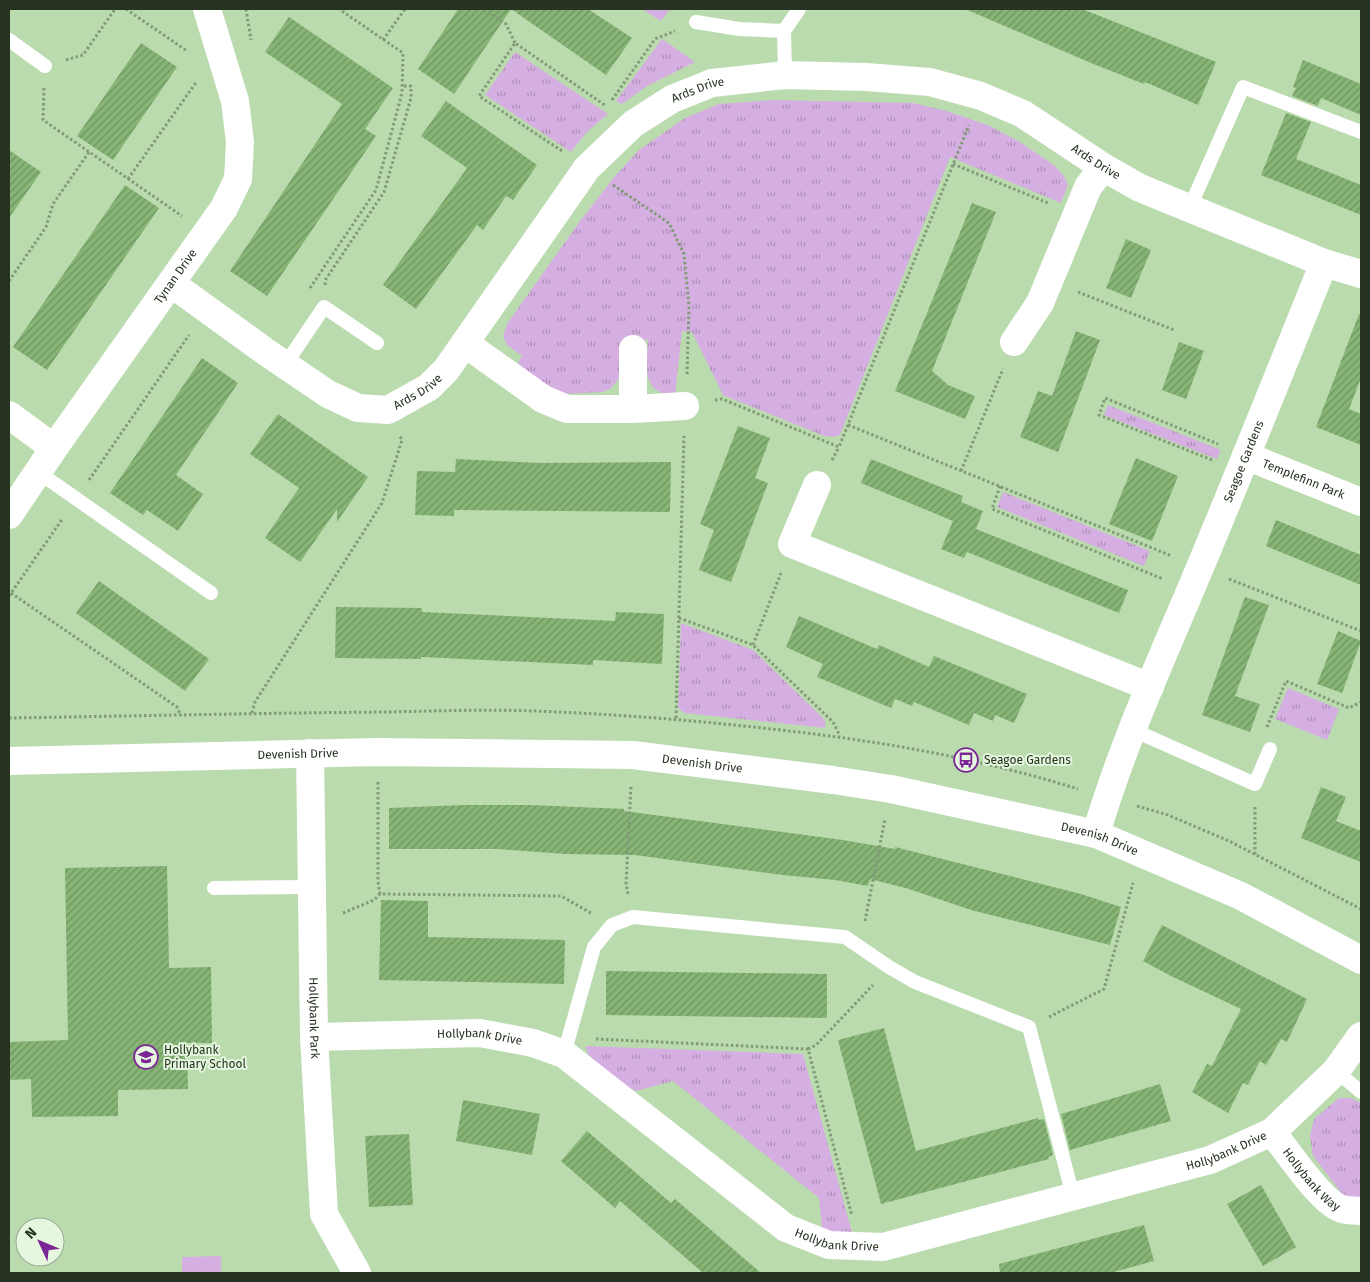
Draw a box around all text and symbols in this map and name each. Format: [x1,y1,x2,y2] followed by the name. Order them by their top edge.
[669,75,725,106] street label: Ards Drive
[1069,141,1123,182] street label: Ards Drive
[151,246,200,306] street label: Tynan Drive
[391,371,445,413] street label: Ards Drive
[1221,418,1267,504] street label: Seagoe Gardens
[1260,456,1348,502] street label: Templefinn Park
[257,746,339,762] street label: Devenish Drive
[953,747,979,773] bus stop icon: Seagoe Gardens
[661,752,743,776] street label: Devenish Drive
[984,753,1071,767] place label: Seagoe Gardens
[1060,819,1140,858] street label: Devenish Drive
[306,977,322,1060] street label: Hollybank Park
[437,1026,524,1048] street label: Hollybank Drive
[164,1043,247,1071] place label: Hollybank Primary School
[133,1044,159,1070] school or university icon: Hollybank Primary School
[1184,1128,1269,1173] street label: Hollybank Drive
[1280,1145,1343,1214] street label: Hollybank Way
[15,1217,65,1267] north arrow
[22,1224,40,1243] text: N
[793,1225,879,1254] street label: Hollybank Drive

